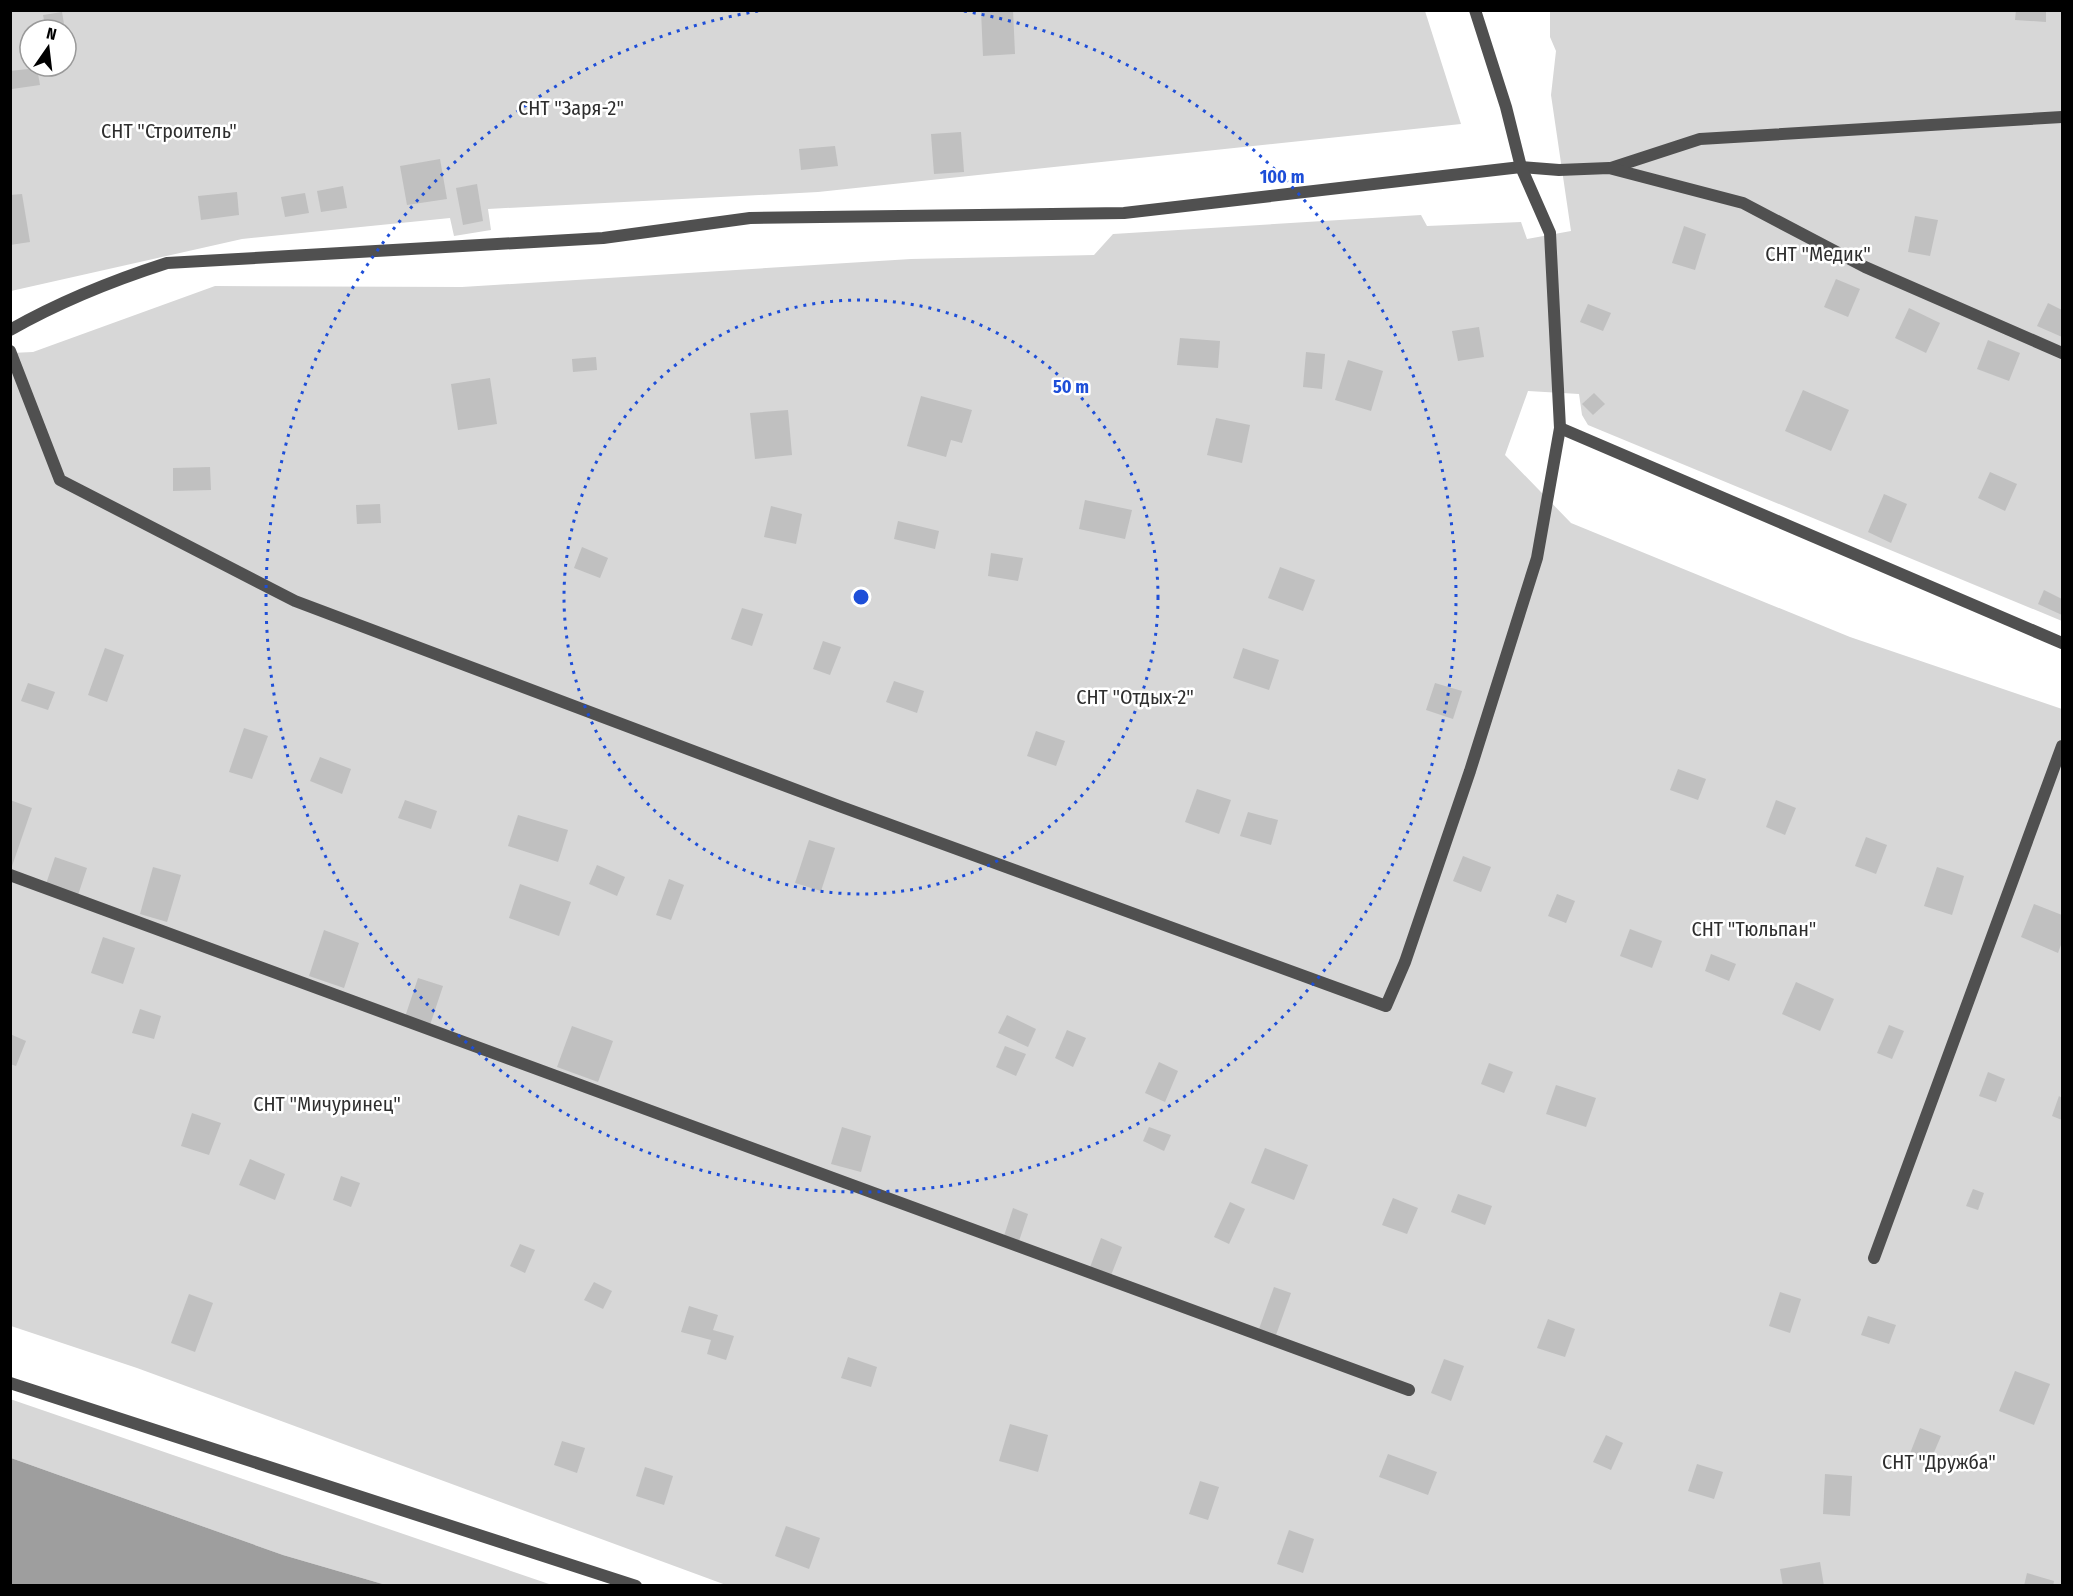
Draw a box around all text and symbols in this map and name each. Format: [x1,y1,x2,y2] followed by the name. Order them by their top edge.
[18,18,78,78] north arrow
[45,24,58,44] text: N
[518,96,624,120] park label: СНТ "Заря-2"
[101,119,237,143] park label: СНТ "Строитель"
[1260,166,1304,188] text: 100 m
[1765,242,1871,266] park label: СНТ "Медик"
[1053,376,1089,398] text: 50 m
[851,587,871,607] centre of rings
[1076,685,1194,709] park label: СНТ "Отдых-2"
[1692,917,1816,941] park label: СНТ "Тюльпан"
[253,1092,401,1116] park label: СНТ "Мичуринец"
[1882,1450,1996,1474] park label: СНТ "Дружба"

